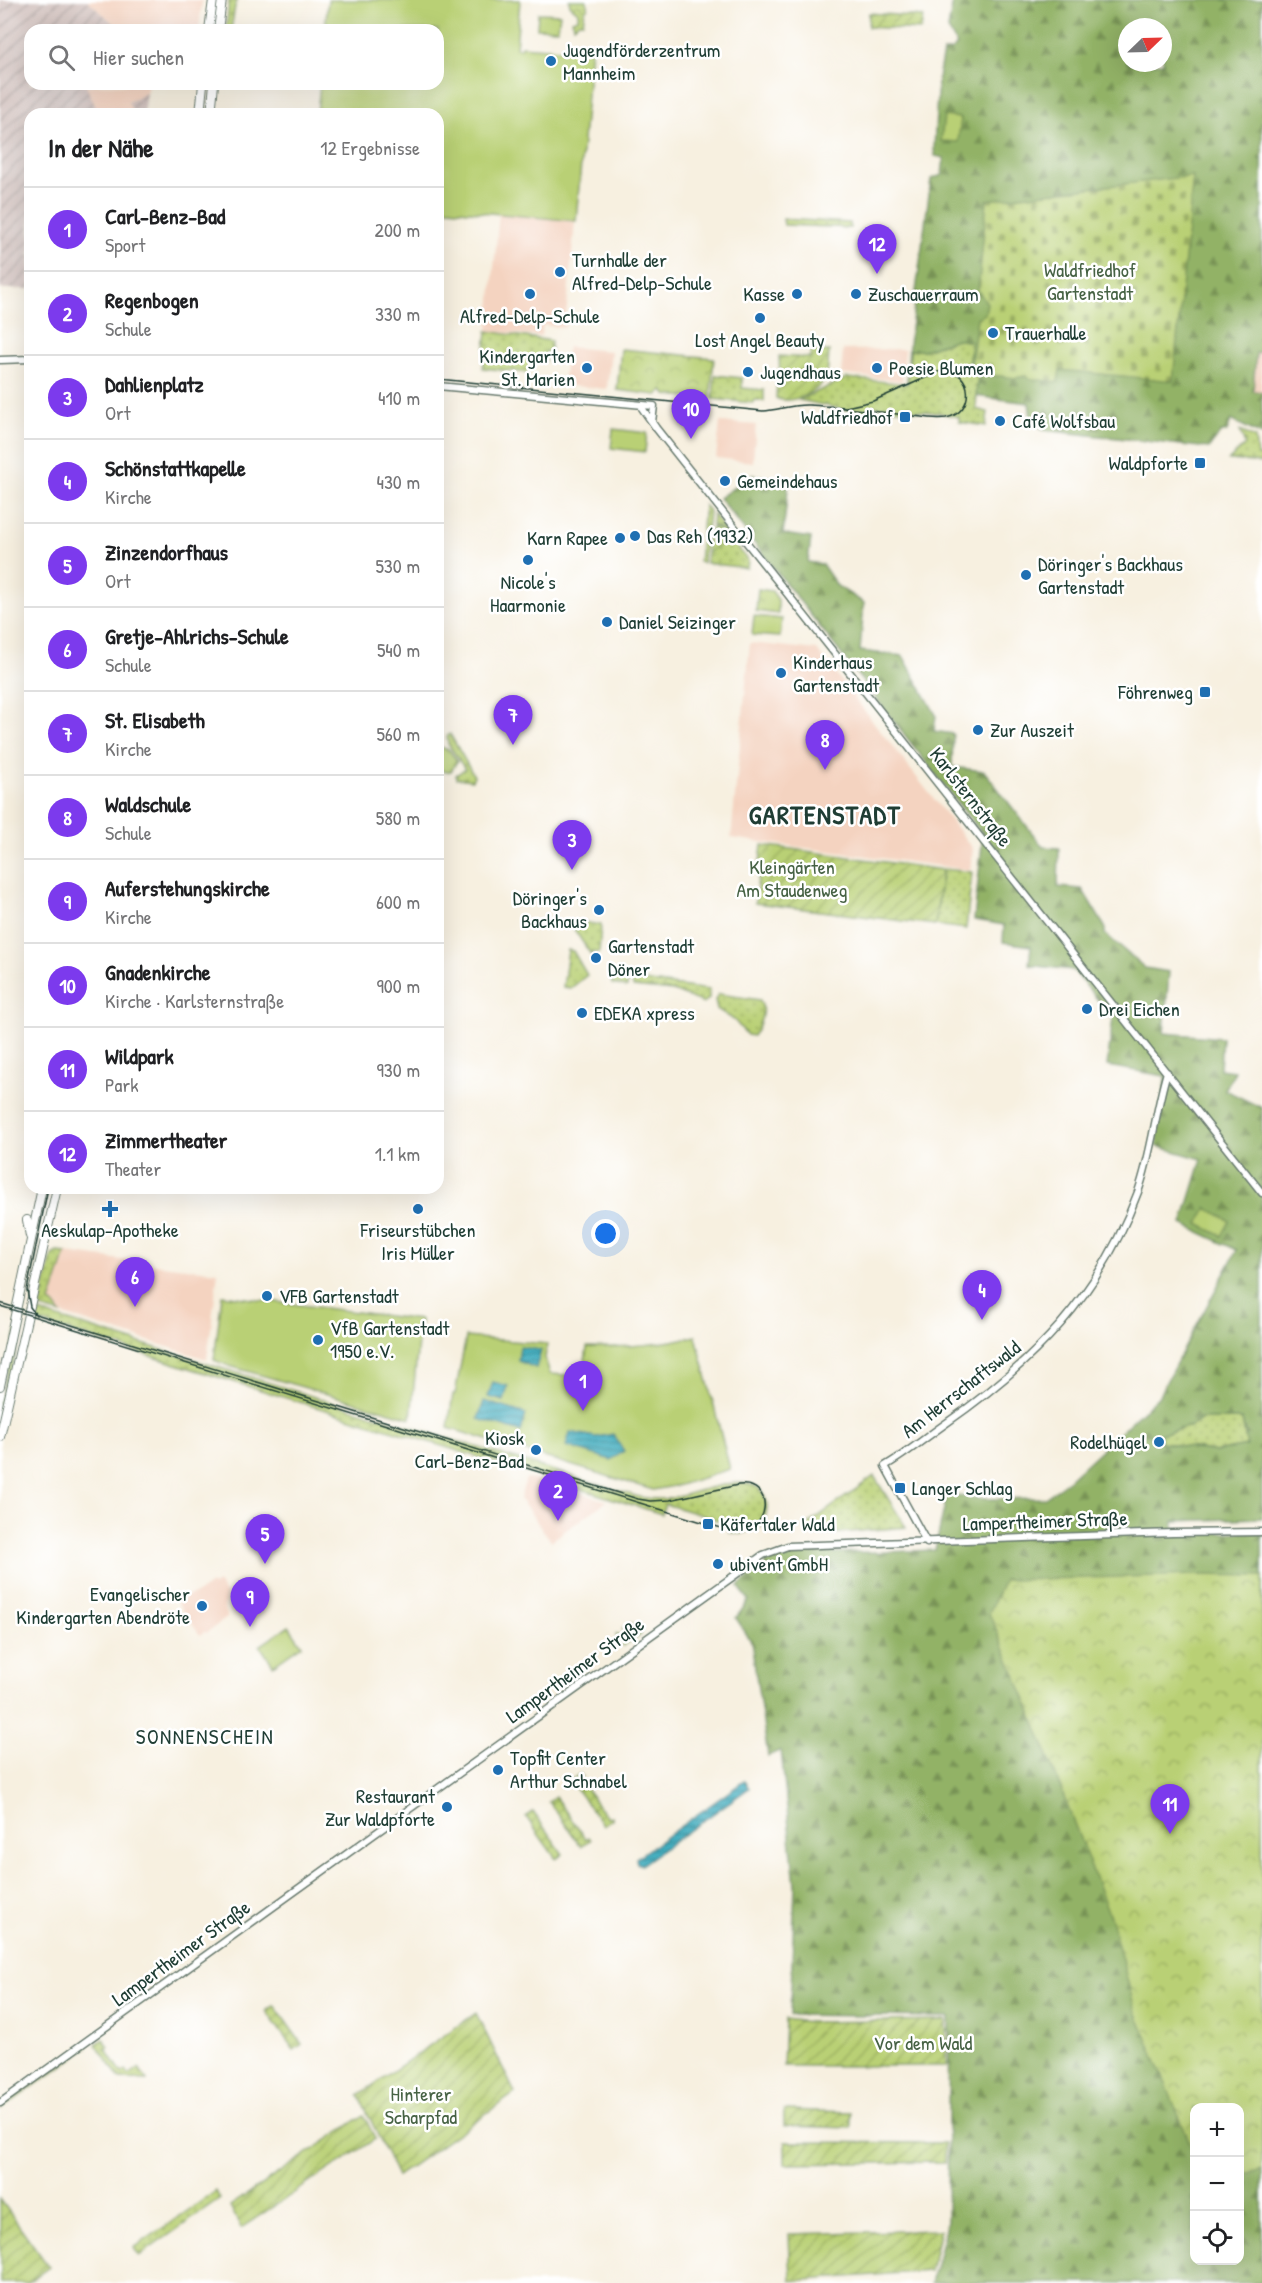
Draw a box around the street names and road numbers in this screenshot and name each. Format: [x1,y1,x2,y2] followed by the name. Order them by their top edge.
[924,741,1019,852] street label: Karlsternstraße
[895,1333,1026,1444] street label: Am Herrschaftswald
[962,1504,1128,1537] street label: Lampertheimer Straße
[500,1610,649,1729] street label: Lampertheimer Straße
[106,1893,255,2012] street label: Lampertheimer Straße

